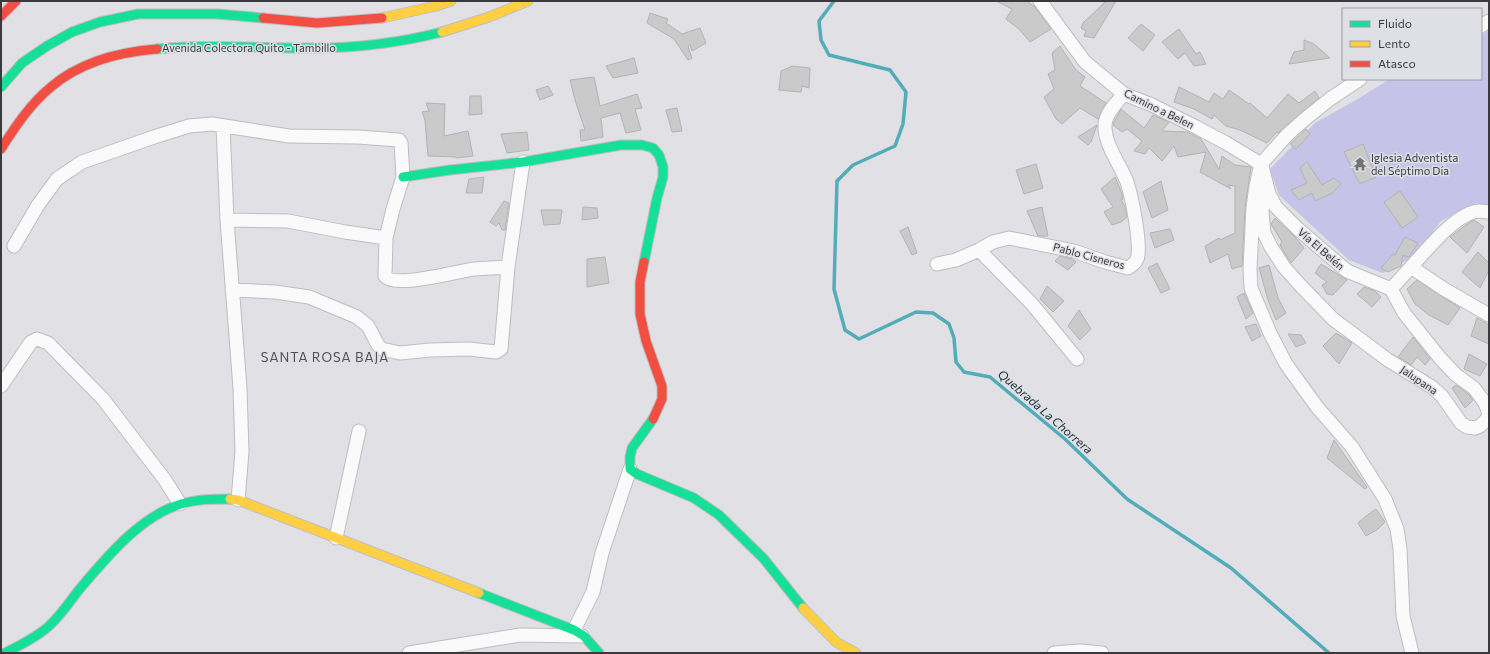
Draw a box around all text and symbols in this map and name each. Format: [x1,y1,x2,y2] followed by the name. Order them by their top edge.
[1342,8,1482,80] legend
[1378,16,1412,30] text: Fluido
[1378,36,1410,50] text: Lento
[162,41,336,54] street label: Avenida Colectora Quito - Tambillo
[1378,56,1416,70] text: Atasco
[1122,86,1196,131] street label: Camino a Belen
[1371,151,1458,177] place label: Iglesia Adventista del Séptimo Día
[1352,156,1368,172] temple icon: Iglesia Adventista del Séptimo Día
[1295,225,1347,272] street label: Vía El Belén
[1052,240,1126,271] street label: Pablo Cisneros
[261,349,389,365] district label: SANTA ROSA BAJA
[1398,362,1440,398] street label: Jalupana
[995,366,1096,456] water label: Quebrada La Chorrera

